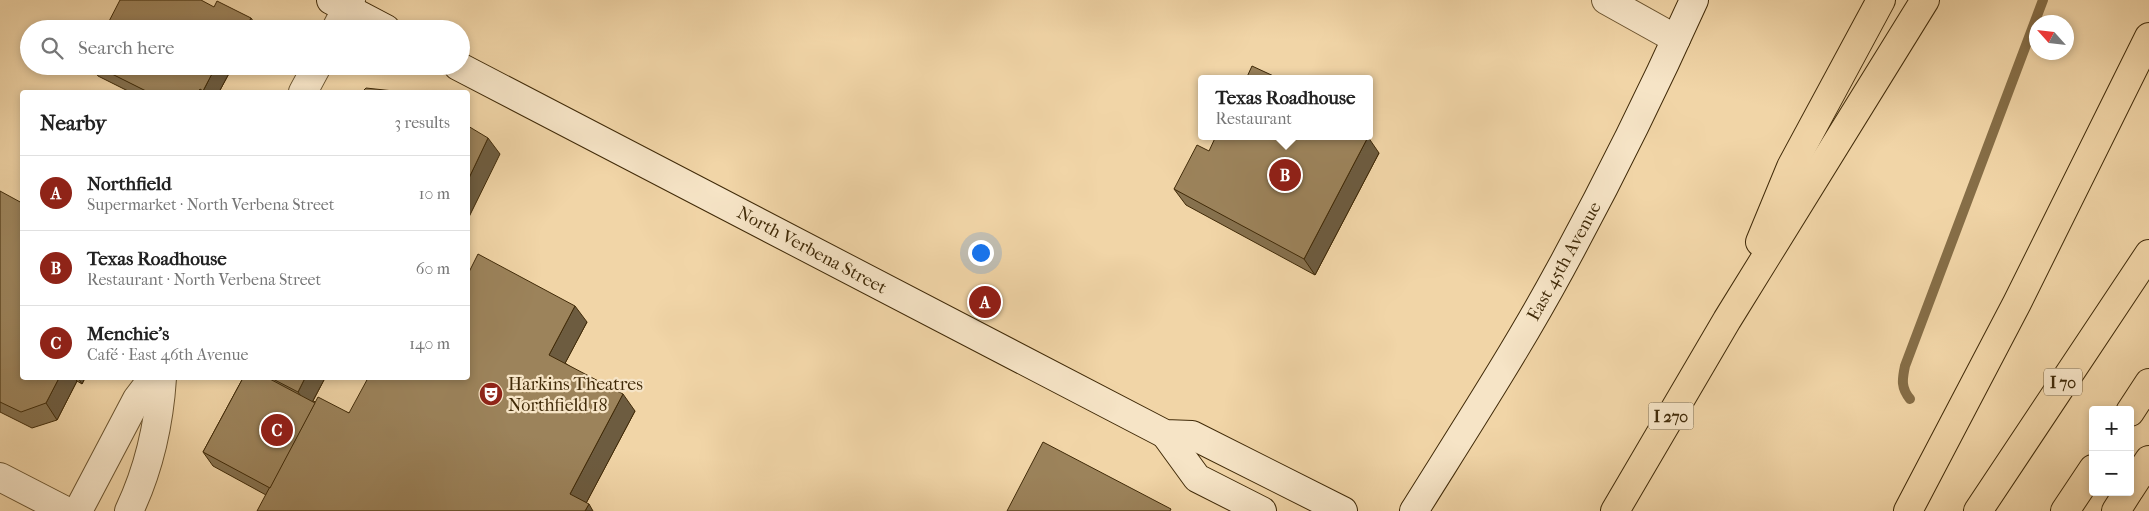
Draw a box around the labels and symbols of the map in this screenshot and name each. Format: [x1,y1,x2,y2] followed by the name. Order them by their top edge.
[2029,15,2074,60] north arrow
[1269,156,1301,194] pin: B
[1523,198,1606,324] street label: East 45th Avenue
[733,202,891,299] street label: North Verbena Street
[968,240,994,266] your location
[969,283,1001,321] pin: A
[2044,368,2082,396] road number: I 70
[508,374,643,416] place label: Harkins Theatres Northfield 18
[478,381,504,407] theatre icon: Harkins Theatres Northfield 18
[1648,402,1694,430] road number: I 270
[261,411,293,449] pin: C

